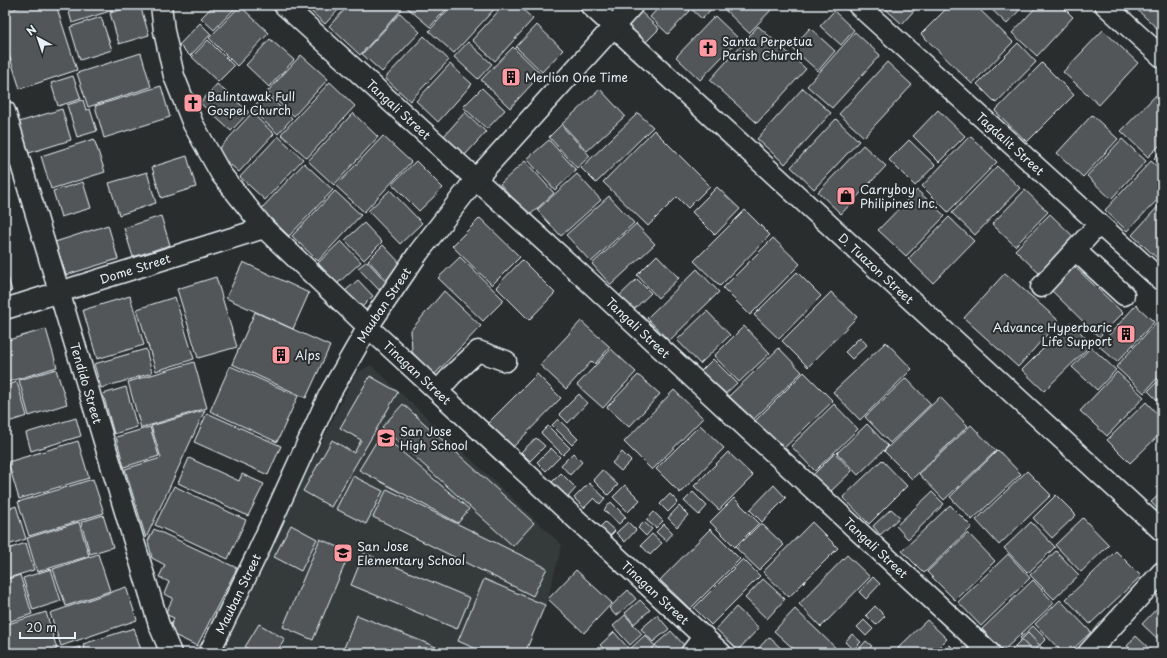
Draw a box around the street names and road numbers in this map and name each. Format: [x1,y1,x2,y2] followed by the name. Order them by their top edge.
[362,75,435,144] street label: Tangali Street
[972,108,1049,179] street label: Tagdalit Street
[835,229,918,308] street label: D. Tuazon Street
[97,249,173,288] street label: Dome Street
[352,264,415,346] street label: Mauban Street
[602,293,674,362] street label: Tangali Street
[379,337,455,409] street label: Tinagan Street
[66,340,107,426] street label: Tendido Street
[840,513,912,582] street label: Tangali Street
[211,550,265,637] street label: Mauban Street
[617,556,693,628] street label: Tinagan Street

